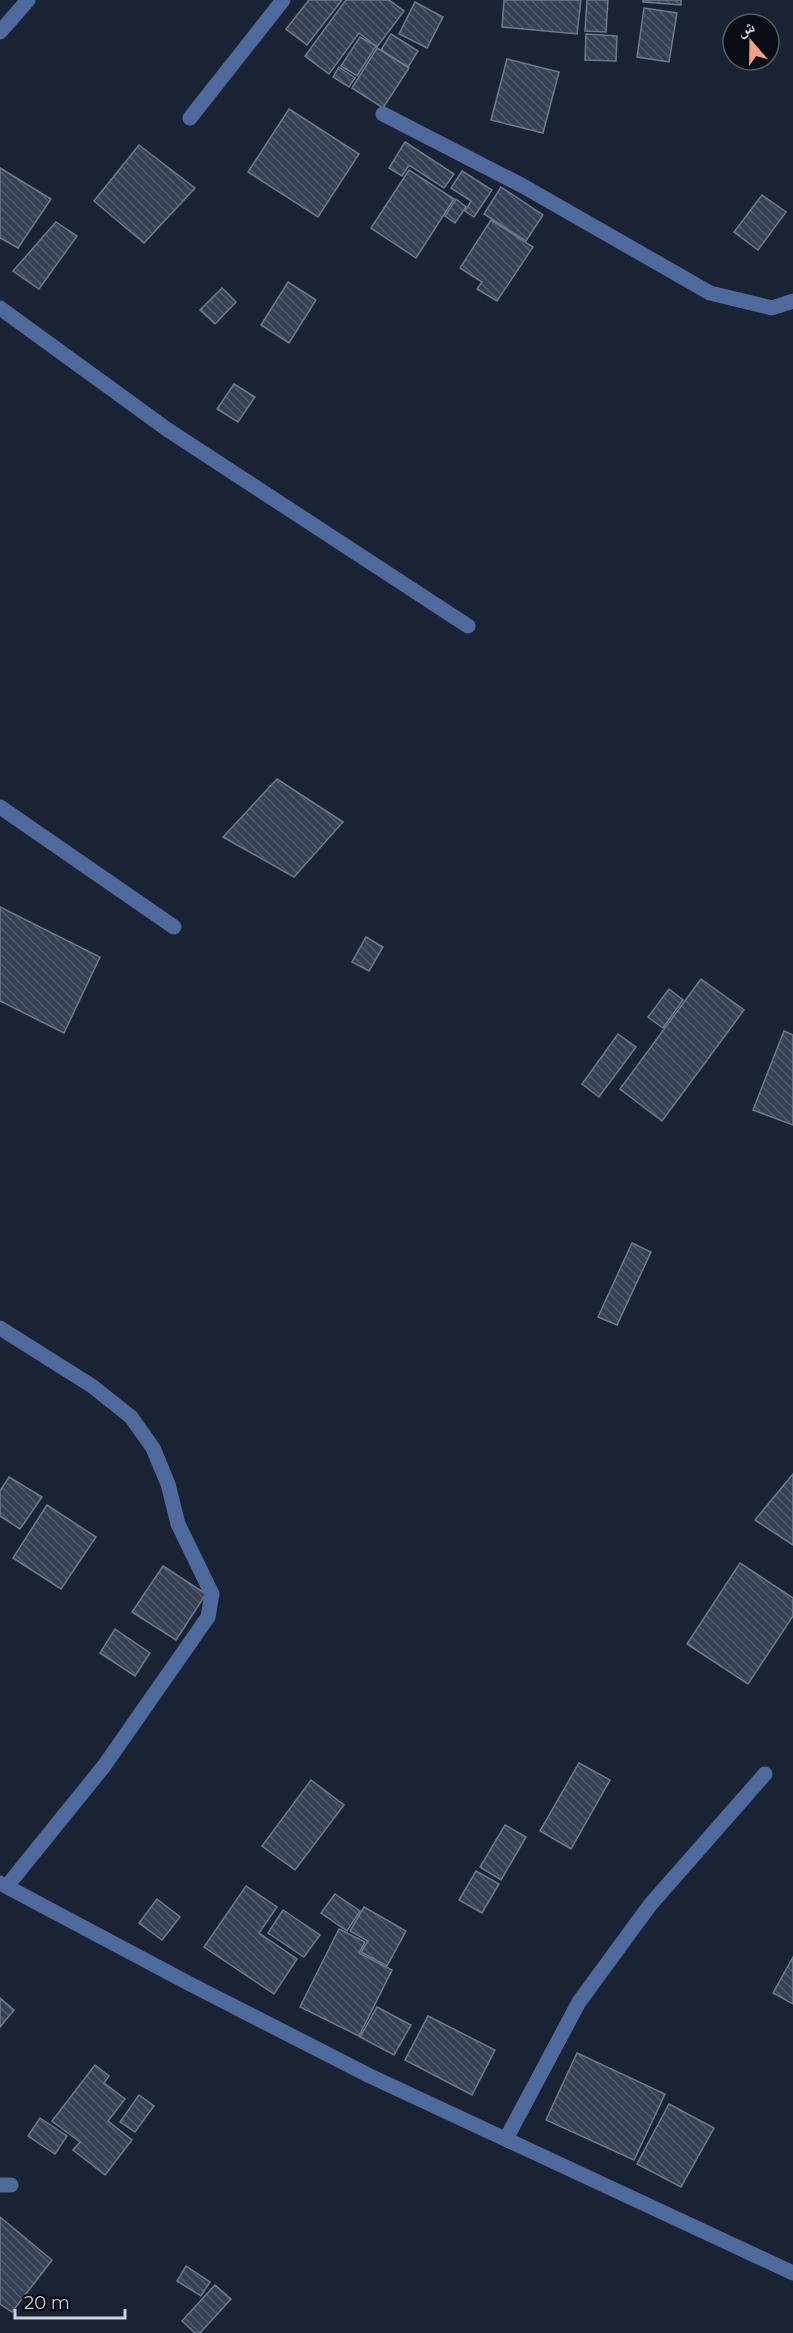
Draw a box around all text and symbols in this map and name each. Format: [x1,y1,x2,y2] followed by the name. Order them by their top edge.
[721,12,781,72] north arrow
[735,17,757,40] text: ش
[15,2282,124,2320] scale bar
[24,2292,70,2314] text: 20 m

